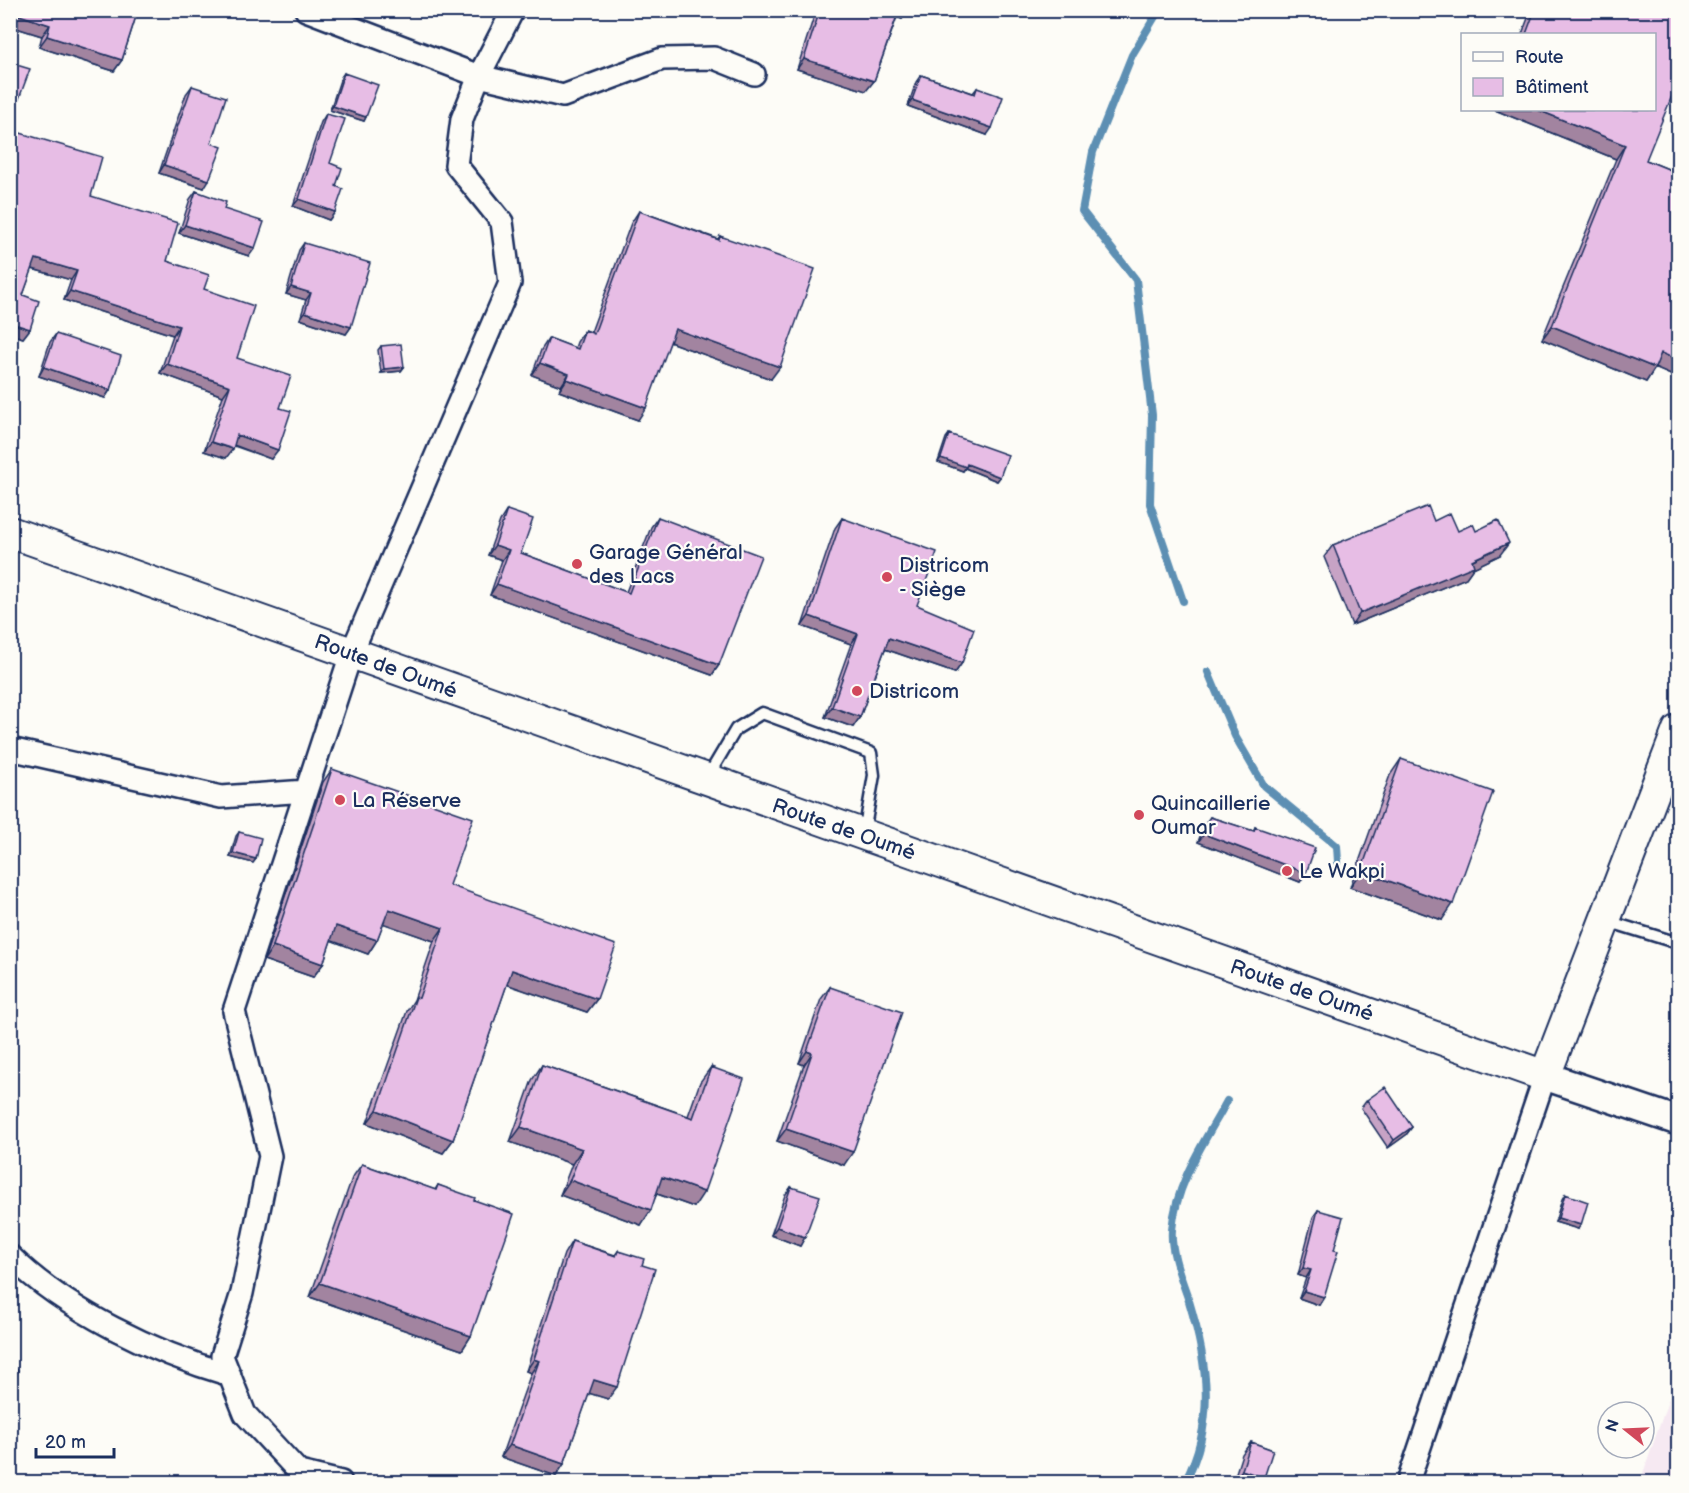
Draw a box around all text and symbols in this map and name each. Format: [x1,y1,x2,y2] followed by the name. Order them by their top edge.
[1461,33,1656,111] legend
[1515,47,1564,68] text: Route
[1515,77,1589,98] text: Bâtiment
[589,540,743,589] place label: Garage Général des Lacs
[899,553,989,602] place label: Districom - Siège
[570,557,584,571] marker: Garage Général des Lacs
[880,570,894,584] marker: Districom - Siège
[311,629,461,704] street label: Route de Oumé
[869,679,959,704] place label: Districom
[850,684,864,698] marker: Districom
[352,788,461,813] place label: La Réserve
[1151,791,1270,840] place label: Quincaillerie Oumar
[333,793,347,807] marker: La Réserve
[769,793,919,866] street label: Route de Oumé
[1132,808,1146,822] marker: Quincaillerie Oumar
[1299,859,1385,884] place label: Le Wakpi
[1280,864,1294,878] marker: Le Wakpi
[1227,954,1377,1027] street label: Route de Oumé
[1596,1400,1656,1460] north arrow
[1602,1417,1624,1434] text: N
[36,1421,114,1459] scale bar
[45,1432,86,1453] text: 20 m

